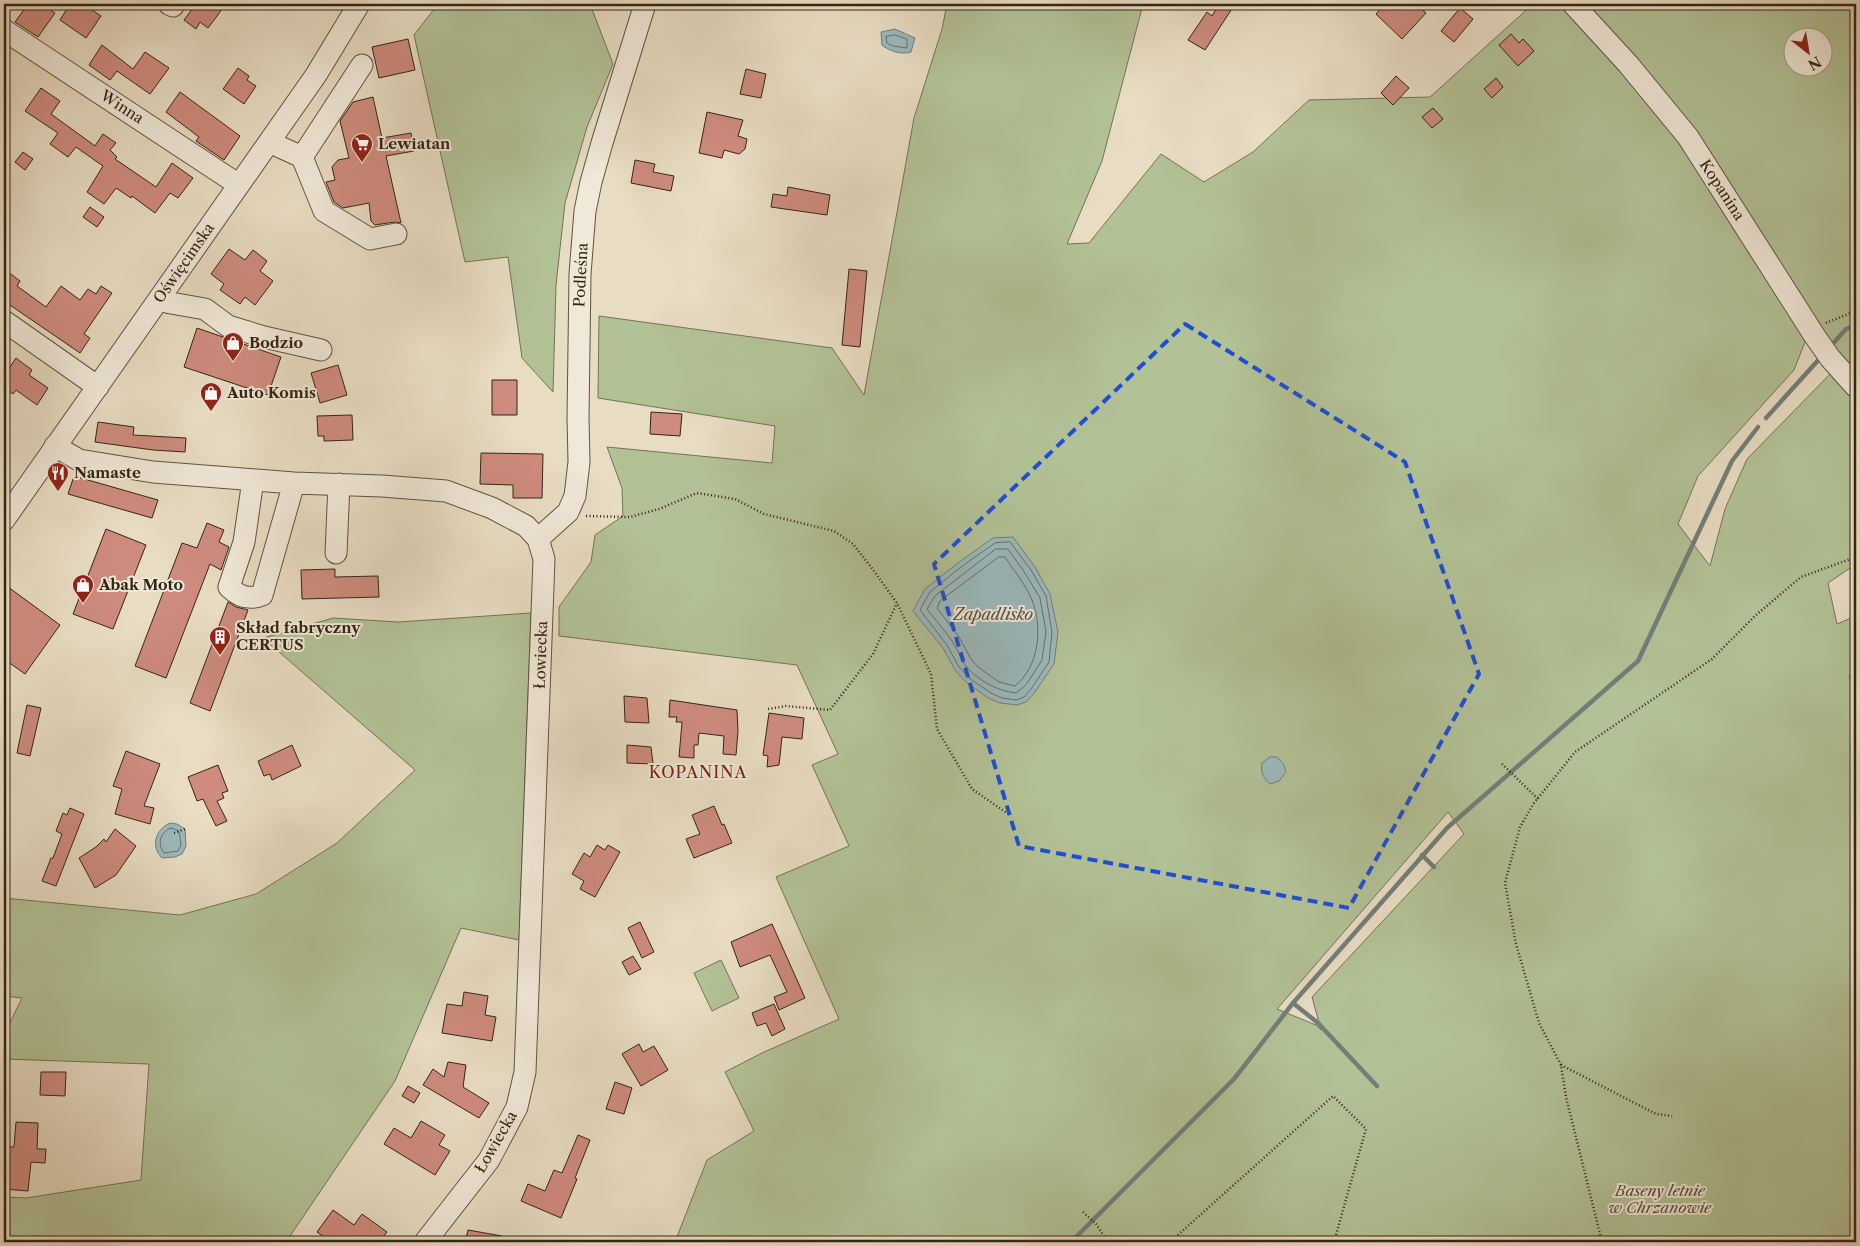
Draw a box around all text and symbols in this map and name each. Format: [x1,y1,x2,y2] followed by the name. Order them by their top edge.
[1782,28,1832,78] north arrow
[1805,52,1825,74] text: N
[96,85,148,128] street label: Winna
[350,132,374,163] supermarket icon: Lewiatan
[378,134,451,153] place label: Lewiatan
[1696,156,1749,224] street label: Kopanina
[149,219,218,306] street label: Oświęcimska
[569,242,592,308] street label: Podleśna
[221,331,245,362] shop icon: Bodzio
[249,333,303,352] place label: Bodzio
[199,381,223,412] shop icon: Auto Komis
[226,383,316,402] place label: Auto Komis
[46,461,70,492] restaurant icon: Namaste
[74,463,141,482] place label: Namaste
[71,573,95,604] shop icon: Abak Moto
[98,575,183,594] place label: Abak Moto
[952,604,1033,624] water label: Zapadlisko
[236,618,361,654] place label: Skład fabryczny CERTUS
[530,621,551,689] street label: Łowiecka
[208,625,232,656] building icon: Skład fabryczny CERTUS
[649,762,747,782] district label: KOPANINA
[470,1107,521,1176] street label: Łowiecka
[1609,1181,1712,1217] park label: Baseny letnie w Chrzanowie

